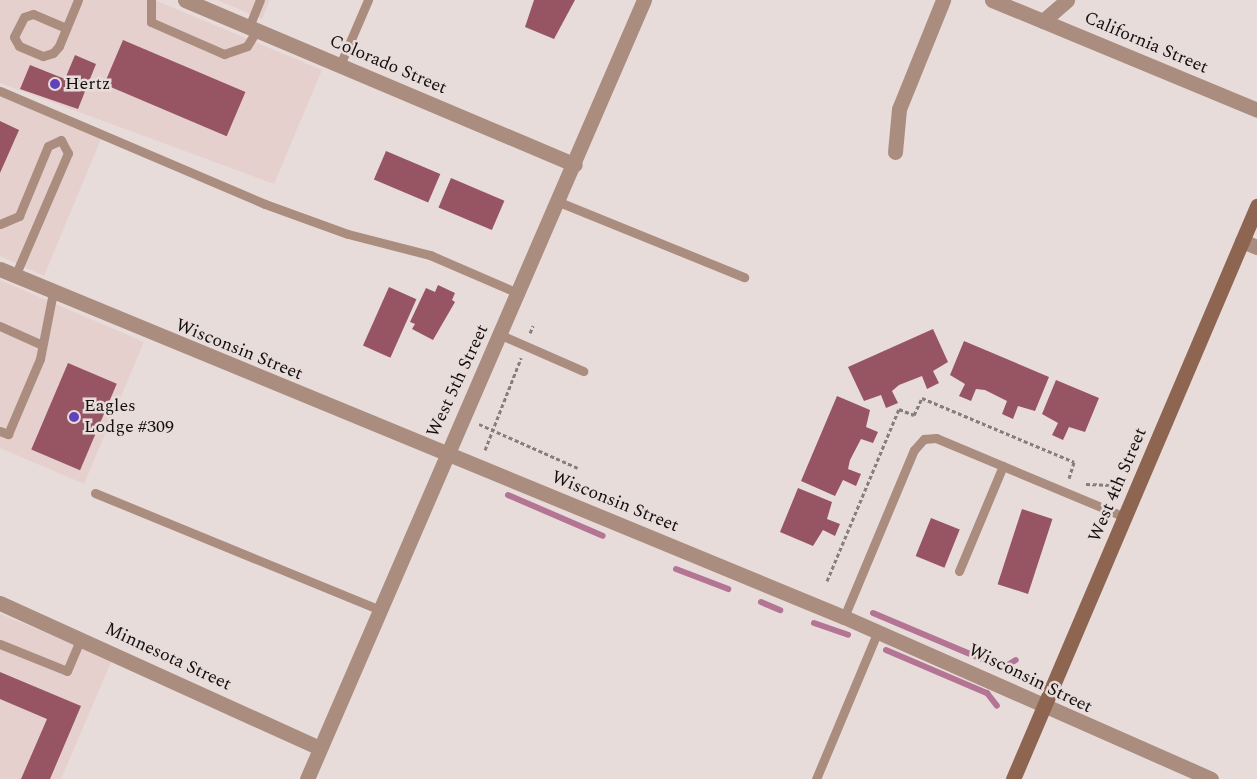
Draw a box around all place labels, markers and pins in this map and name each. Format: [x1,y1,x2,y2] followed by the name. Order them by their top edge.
[65,73,110,95] place label: Hertz
[49,78,61,90] marker: Hertz
[84,396,174,438] place label: Eagles Lodge #309
[68,411,80,423] marker: Eagles Lodge #309

